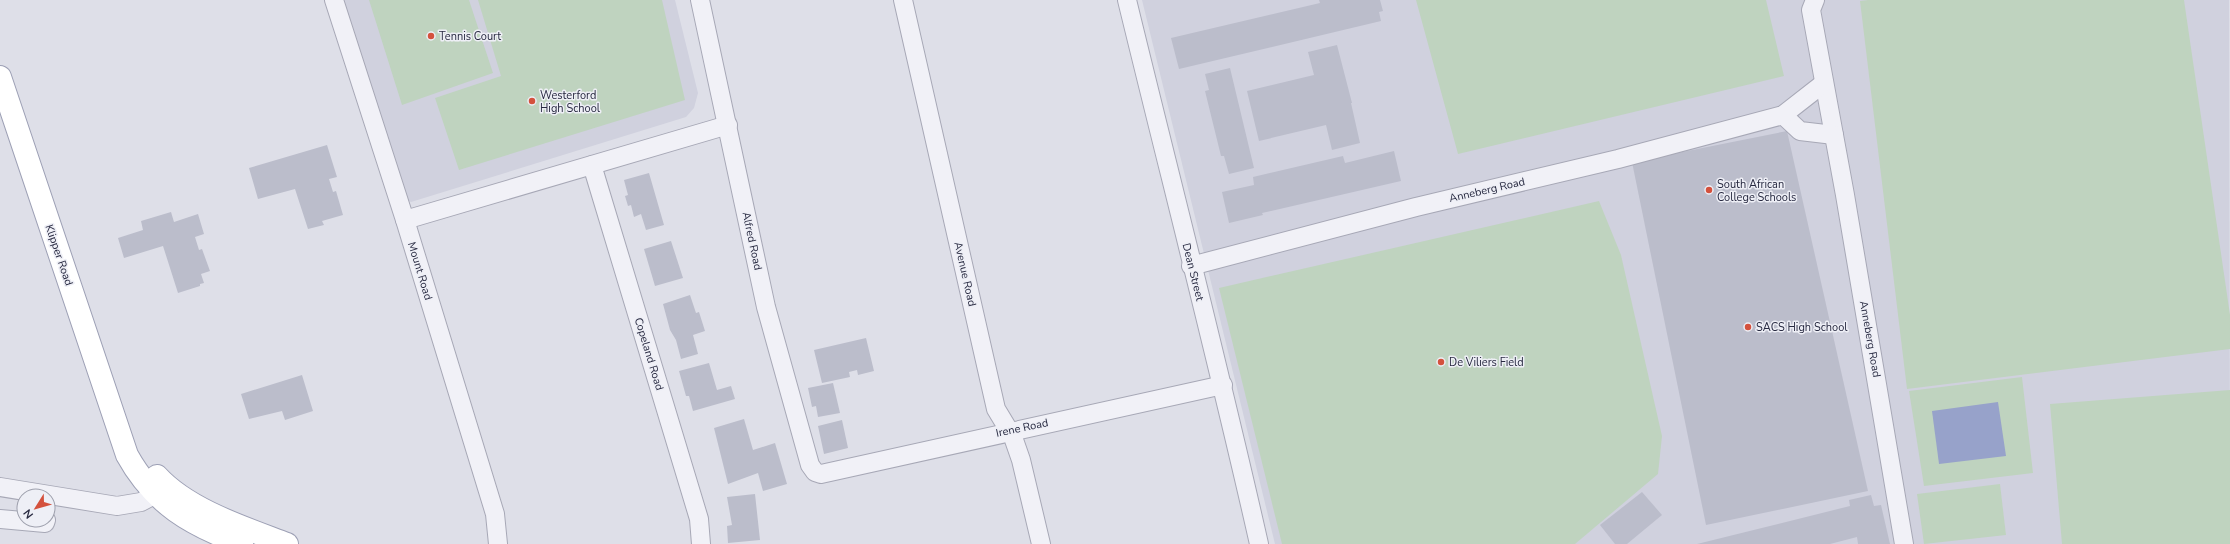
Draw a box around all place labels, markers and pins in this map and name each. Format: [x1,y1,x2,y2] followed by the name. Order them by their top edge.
[439,29,501,44] place label: Tennis Court
[426,31,436,41] marker: Tennis Court
[540,88,601,116] place label: Westerford High School
[527,96,537,106] marker: Westerford High School
[1717,177,1796,205] place label: South African College Schools
[1704,185,1714,195] marker: South African College Schools
[1756,320,1848,335] place label: SACS High School
[1743,322,1753,332] marker: SACS High School
[1449,355,1524,370] place label: De Viliers Field
[1436,357,1446,367] marker: De Viliers Field

